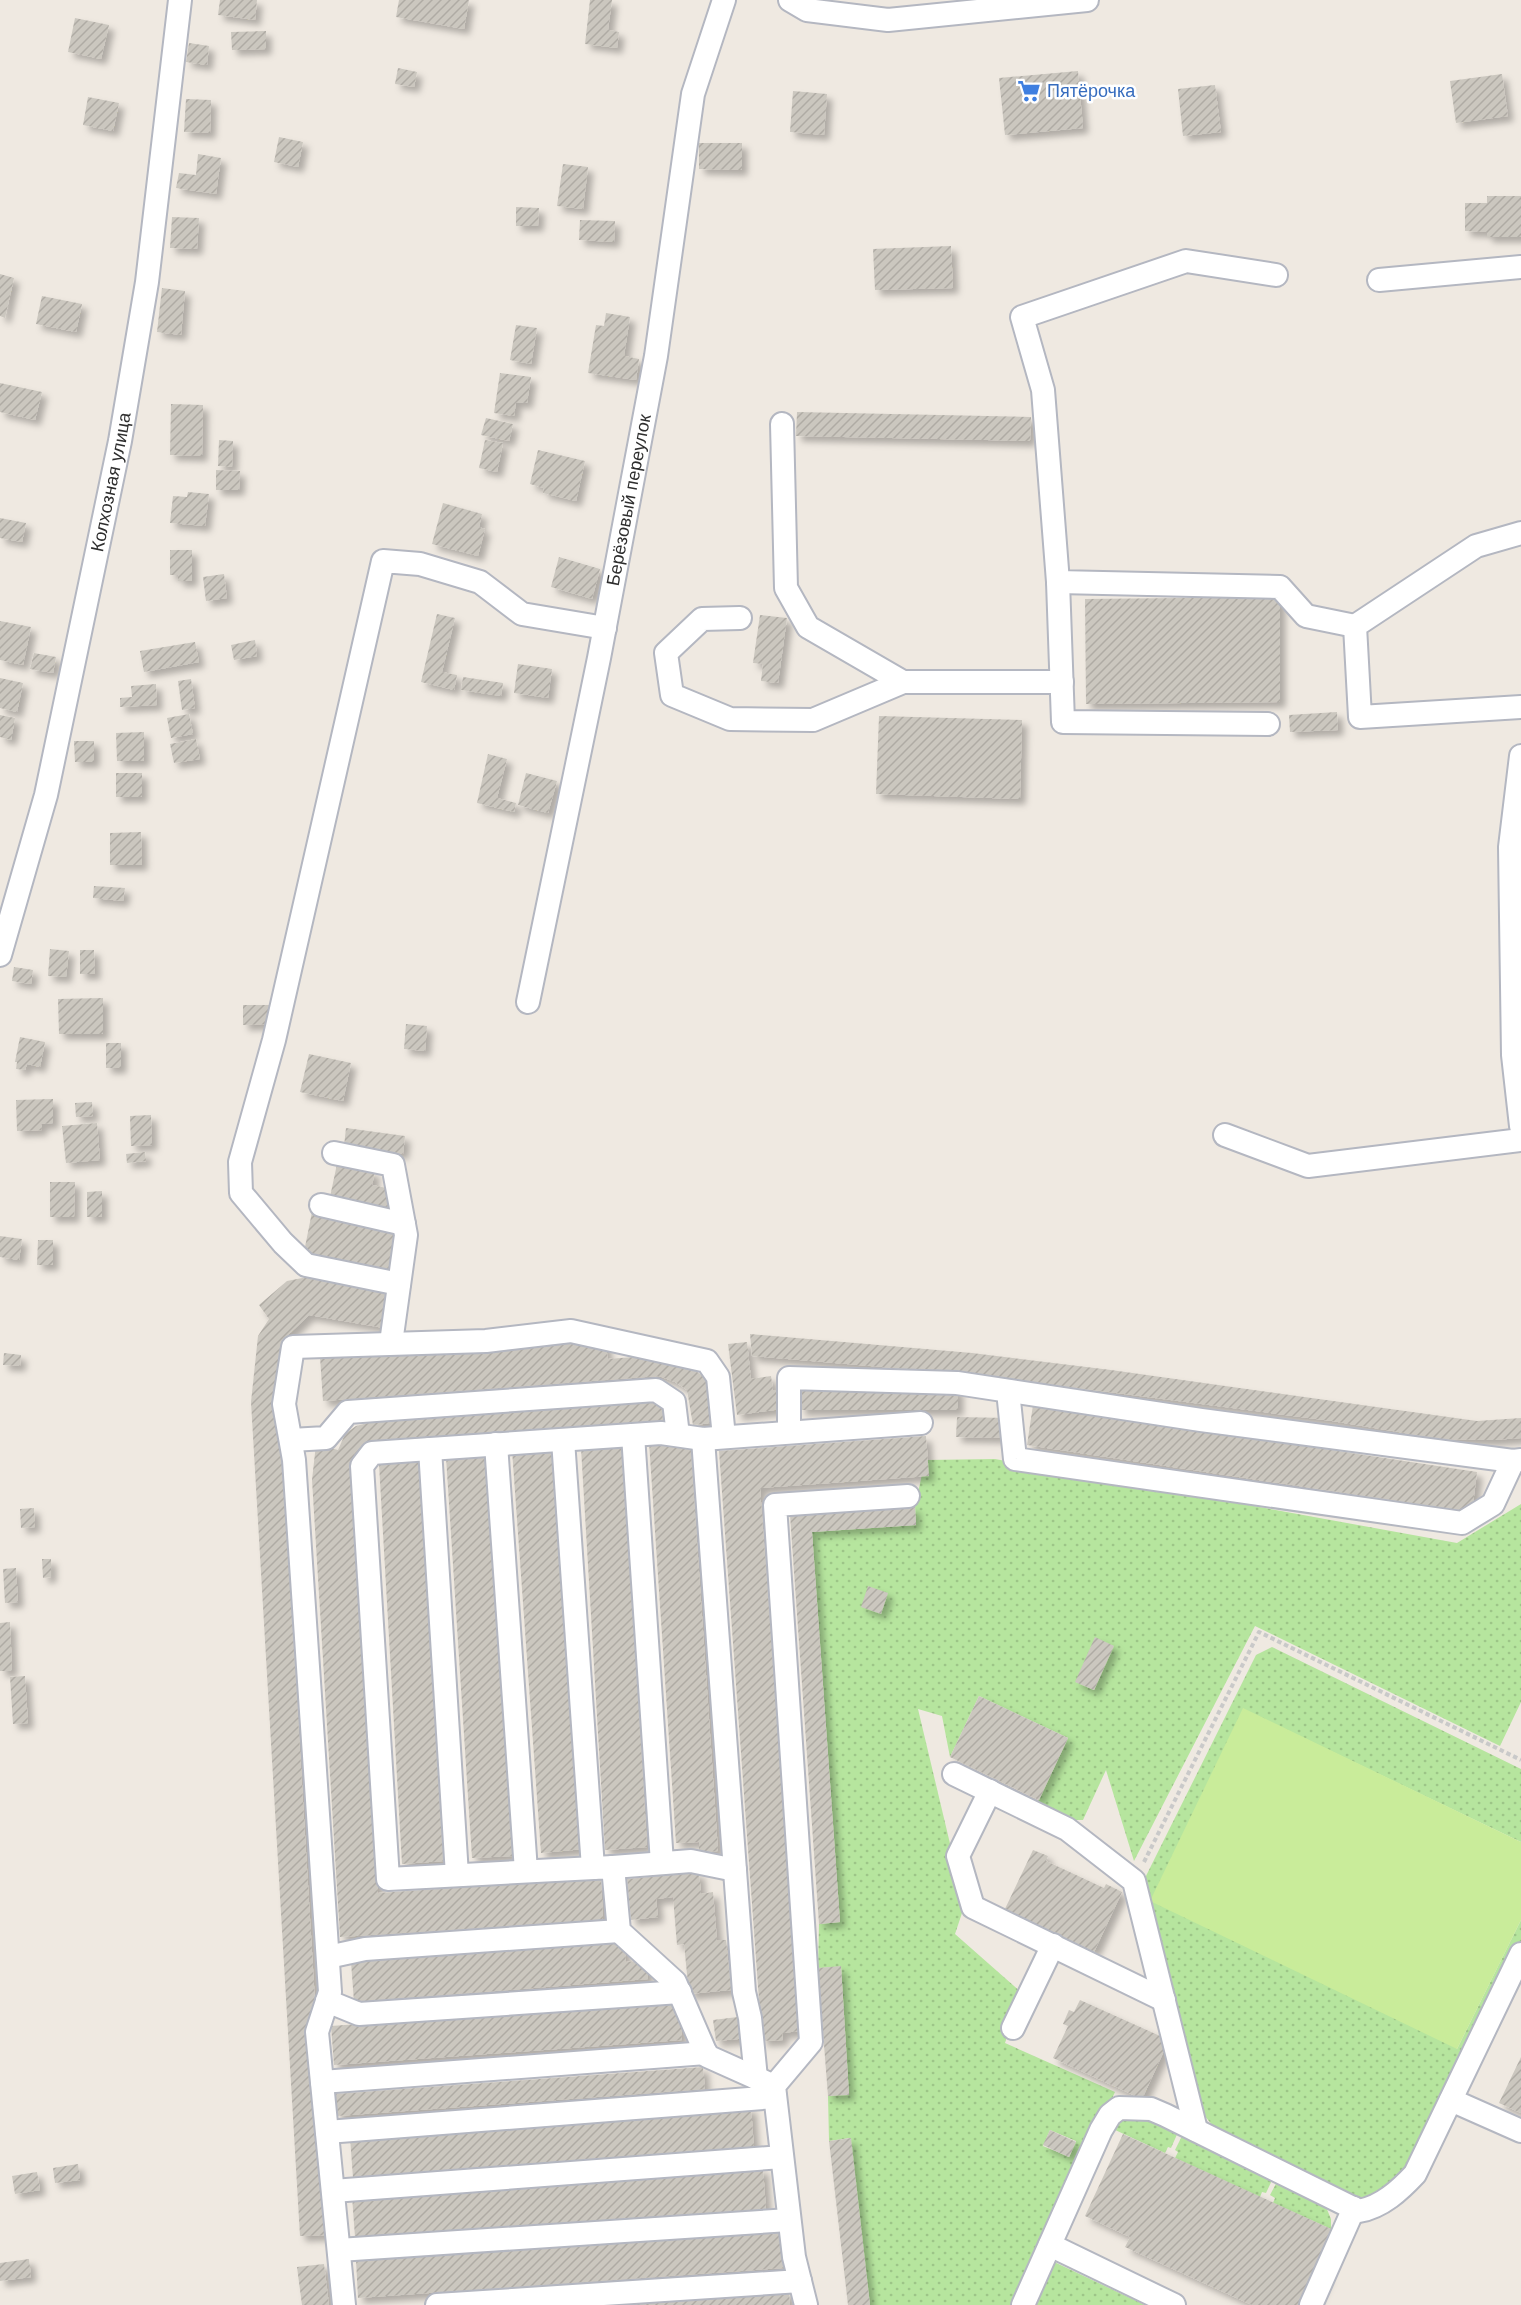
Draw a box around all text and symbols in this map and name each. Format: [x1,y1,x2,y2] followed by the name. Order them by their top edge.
[1016,78,1042,104] supermarket icon: Пятёрочка
[1047,81,1136,101] place label: Пятёрочка
[87,410,135,554] street label: Колхозная улица
[603,412,655,588] street label: Берёзовый переулок

